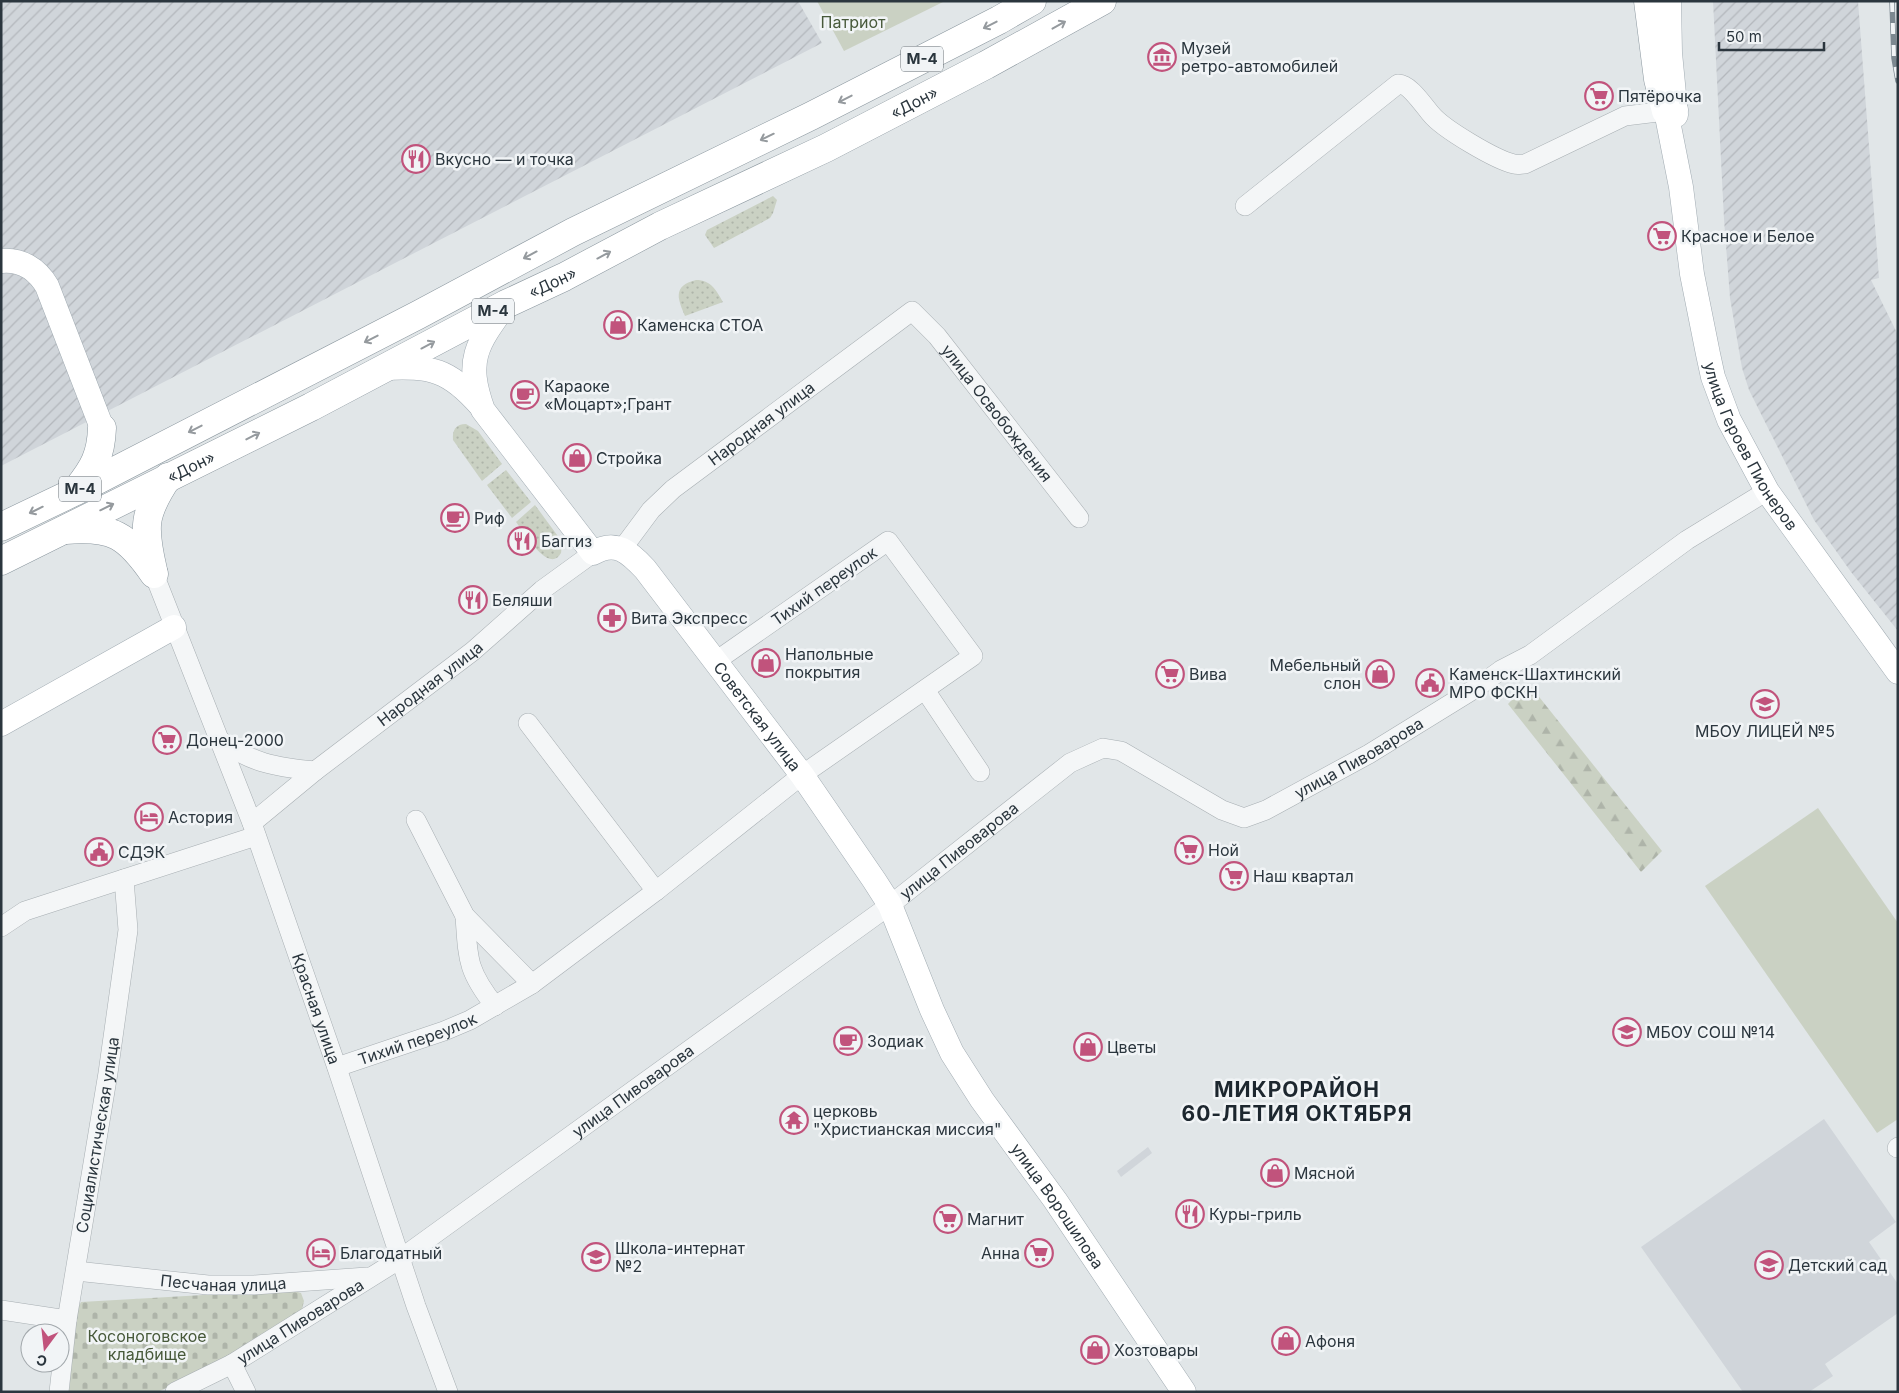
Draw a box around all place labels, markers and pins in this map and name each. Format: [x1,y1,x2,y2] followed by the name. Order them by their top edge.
[1181,38,1338,76] place label: Музей ретро-автомобилей
[1147,42,1177,72] museum icon: Музей ретро-автомобилей
[1584,81,1614,111] supermarket icon: Пятёрочка
[1618,86,1702,106] place label: Пятёрочка
[401,144,431,174] restaurant icon: Вкусно — и точка
[435,149,574,169] place label: Вкусно — и точка
[1647,221,1677,251] supermarket icon: Красное и Белое
[1681,226,1814,246] place label: Красное и Белое
[603,310,633,340] shop icon: Каменска СТОА
[637,315,763,335] place label: Каменска СТОА
[544,376,672,414] place label: Караоке «Моцарт»;Грант
[510,380,540,410] cafe icon: Караоке «Моцарт»;Грант
[562,443,592,473] shop icon: Стройка
[596,448,662,468] place label: Стройка
[440,503,470,533] cafe icon: Риф
[474,508,505,528] place label: Риф
[507,526,537,556] restaurant icon: Баггиз
[541,531,592,551] place label: Баггиз
[458,585,488,615] restaurant icon: Беляши
[492,590,552,610] place label: Беляши
[597,603,627,633] pharmacy icon: Вита Экспресс
[631,608,748,628] place label: Вита Экспресс
[785,644,874,682] place label: Напольные покрытия
[751,648,781,678] shop icon: Напольные покрытия
[1270,655,1361,693] place label: Мебельный слон
[1155,659,1185,689] supermarket icon: Вива
[1365,659,1395,689] shop icon: Мебельный слон
[1189,664,1227,684] place label: Вива
[1449,664,1621,702] place label: Каменск-Шахтинский МРО ФСКН
[1415,668,1445,698] public building icon: Каменск-Шахтинский МРО ФСКН
[1750,689,1780,719] school or university icon: МБОУ ЛИЦЕЙ №5
[1695,721,1835,741] place label: МБОУ ЛИЦЕЙ №5
[152,725,182,755] supermarket icon: Донец-2000
[186,730,284,750] place label: Донец-2000
[134,802,164,832] hotel icon: Астория
[168,807,233,827] place label: Астория
[1174,835,1204,865] supermarket icon: Ной
[84,837,114,867] public building icon: СДЭК
[1208,840,1239,860] place label: Ной
[118,842,165,862] place label: СДЭК
[1219,861,1249,891] supermarket icon: Наш квартал
[1253,866,1354,886] place label: Наш квартал
[1612,1017,1642,1047] school or university icon: МБОУ СОШ №14
[1646,1022,1775,1042] place label: МБОУ СОШ №14
[833,1026,863,1056] cafe icon: Зодиак
[867,1031,924,1051] place label: Зодиак
[1073,1032,1103,1062] shop icon: Цветы
[1107,1037,1156,1057] place label: Цветы
[813,1101,1001,1139] place label: церковь "Христианская миссия"
[779,1105,809,1135] temple icon: церковь "Христианская миссия"
[1260,1158,1290,1188] shop icon: Мясной
[1294,1163,1355,1183] place label: Мясной
[1175,1199,1205,1229] restaurant icon: Куры-гриль
[933,1204,963,1234] supermarket icon: Магнит
[1209,1204,1302,1224] place label: Куры-гриль
[967,1209,1025,1229] place label: Магнит
[306,1238,336,1268] hotel icon: Благодатный
[615,1238,745,1276] place label: Школа-интернат №2
[1024,1238,1054,1268] supermarket icon: Анна
[581,1242,611,1272] school or university icon: Школа-интернат №2
[340,1243,442,1263] place label: Благодатный
[981,1243,1020,1263] place label: Анна
[1754,1250,1784,1280] school or university icon: Детский сад
[1788,1255,1887,1275] place label: Детский сад
[1271,1326,1301,1356] shop icon: Афоня
[1305,1331,1355,1351] place label: Афоня
[1080,1335,1110,1365] shop icon: Хозтовары
[1114,1340,1198,1360] place label: Хозтовары

